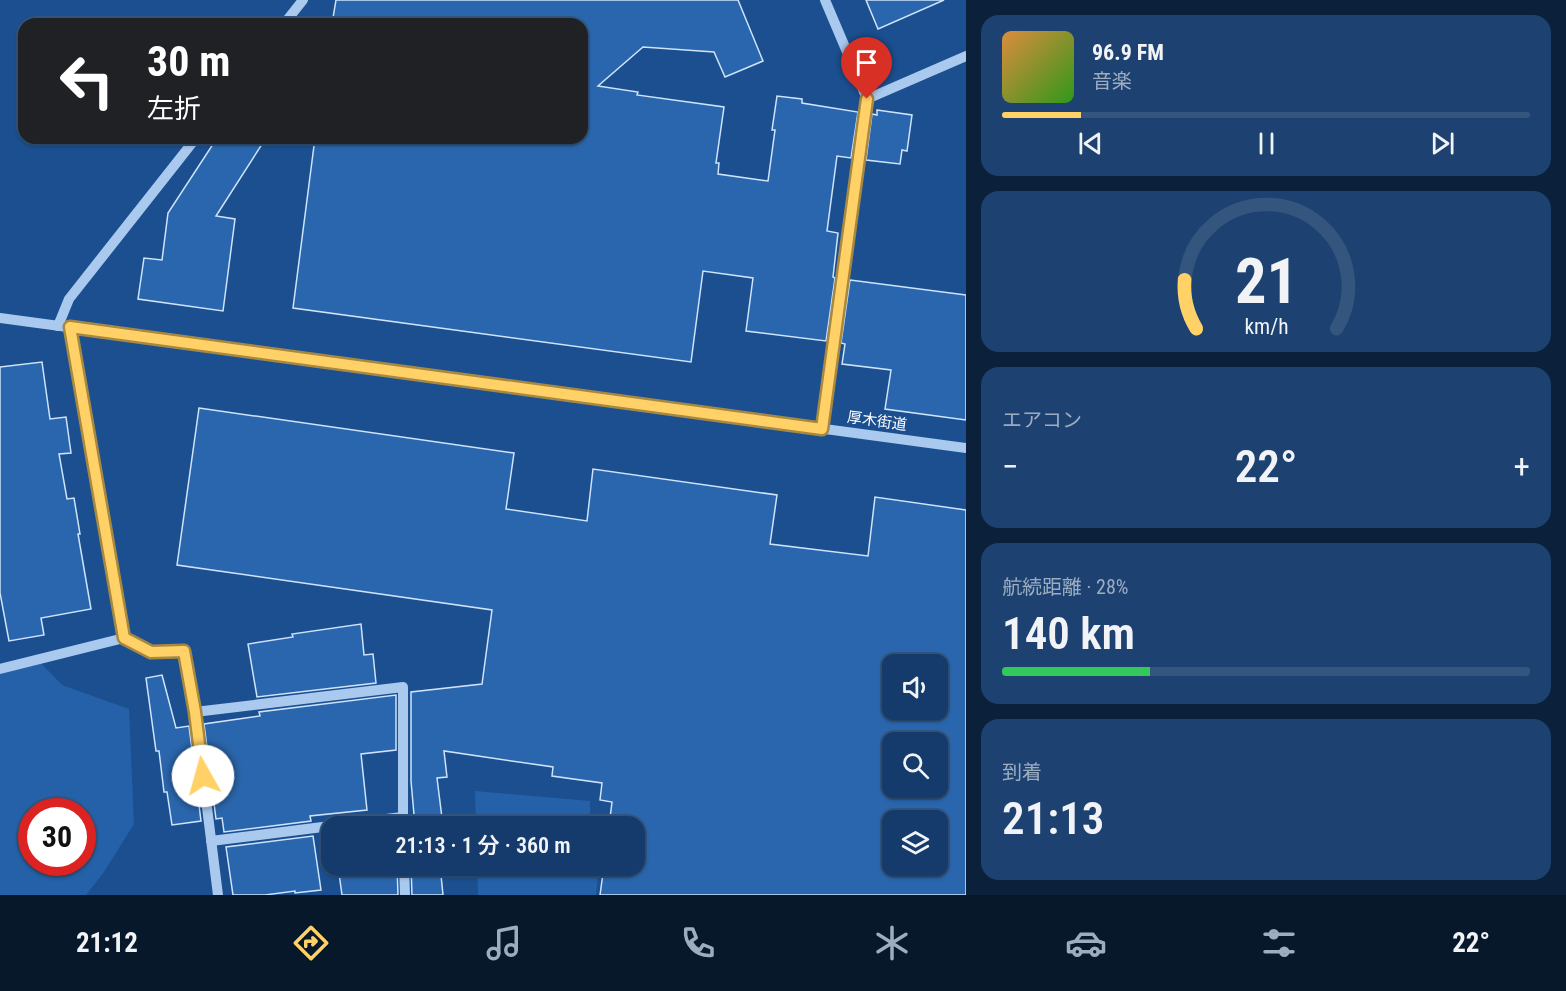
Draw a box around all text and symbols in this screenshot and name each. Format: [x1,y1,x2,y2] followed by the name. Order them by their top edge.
[147,37,230,86] text: 30 m
[841,37,892,99] pin
[1092,40,1164,65] text: 96.9 FM
[48,42,126,120] icon: left
[850,46,883,79] icon: arrive
[1092,69,1132,93] text: 音楽
[147,93,201,125] text: 左折
[1074,127,1107,160] icon: previous
[1250,127,1283,160] icon: pause
[1426,127,1459,160] icon: next
[1234,245,1298,318] text: 21
[1244,314,1288,339] text: km/h
[846,408,908,434] street label: 厚木街道
[1002,408,1082,432] text: エアコン
[1235,440,1297,493] text: 22°
[1002,447,1019,486] text: −
[1514,447,1530,486] text: +
[1002,575,1128,599] text: 航続距離 · 28%
[1002,607,1135,660] text: 140 km
[882,654,948,876] map controls
[882,654,948,720] button: sound
[882,732,948,798] button: search
[171,744,235,808] position arrow
[1002,760,1042,784] text: 到着
[1002,792,1104,845] text: 21:13
[18,798,96,876] speed limit sign: 30
[882,810,948,876] button: layers
[395,833,571,858] text: 21:13 · 1 分 · 360 m
[290,922,332,964] icon: directions
[483,922,525,964] icon: music
[677,922,719,964] icon: phone
[871,922,913,964] icon: climate
[1065,922,1107,964] icon: car
[1258,922,1300,964] icon: filters
[76,927,138,959] text: 21:12
[1452,927,1490,959] text: 22°

